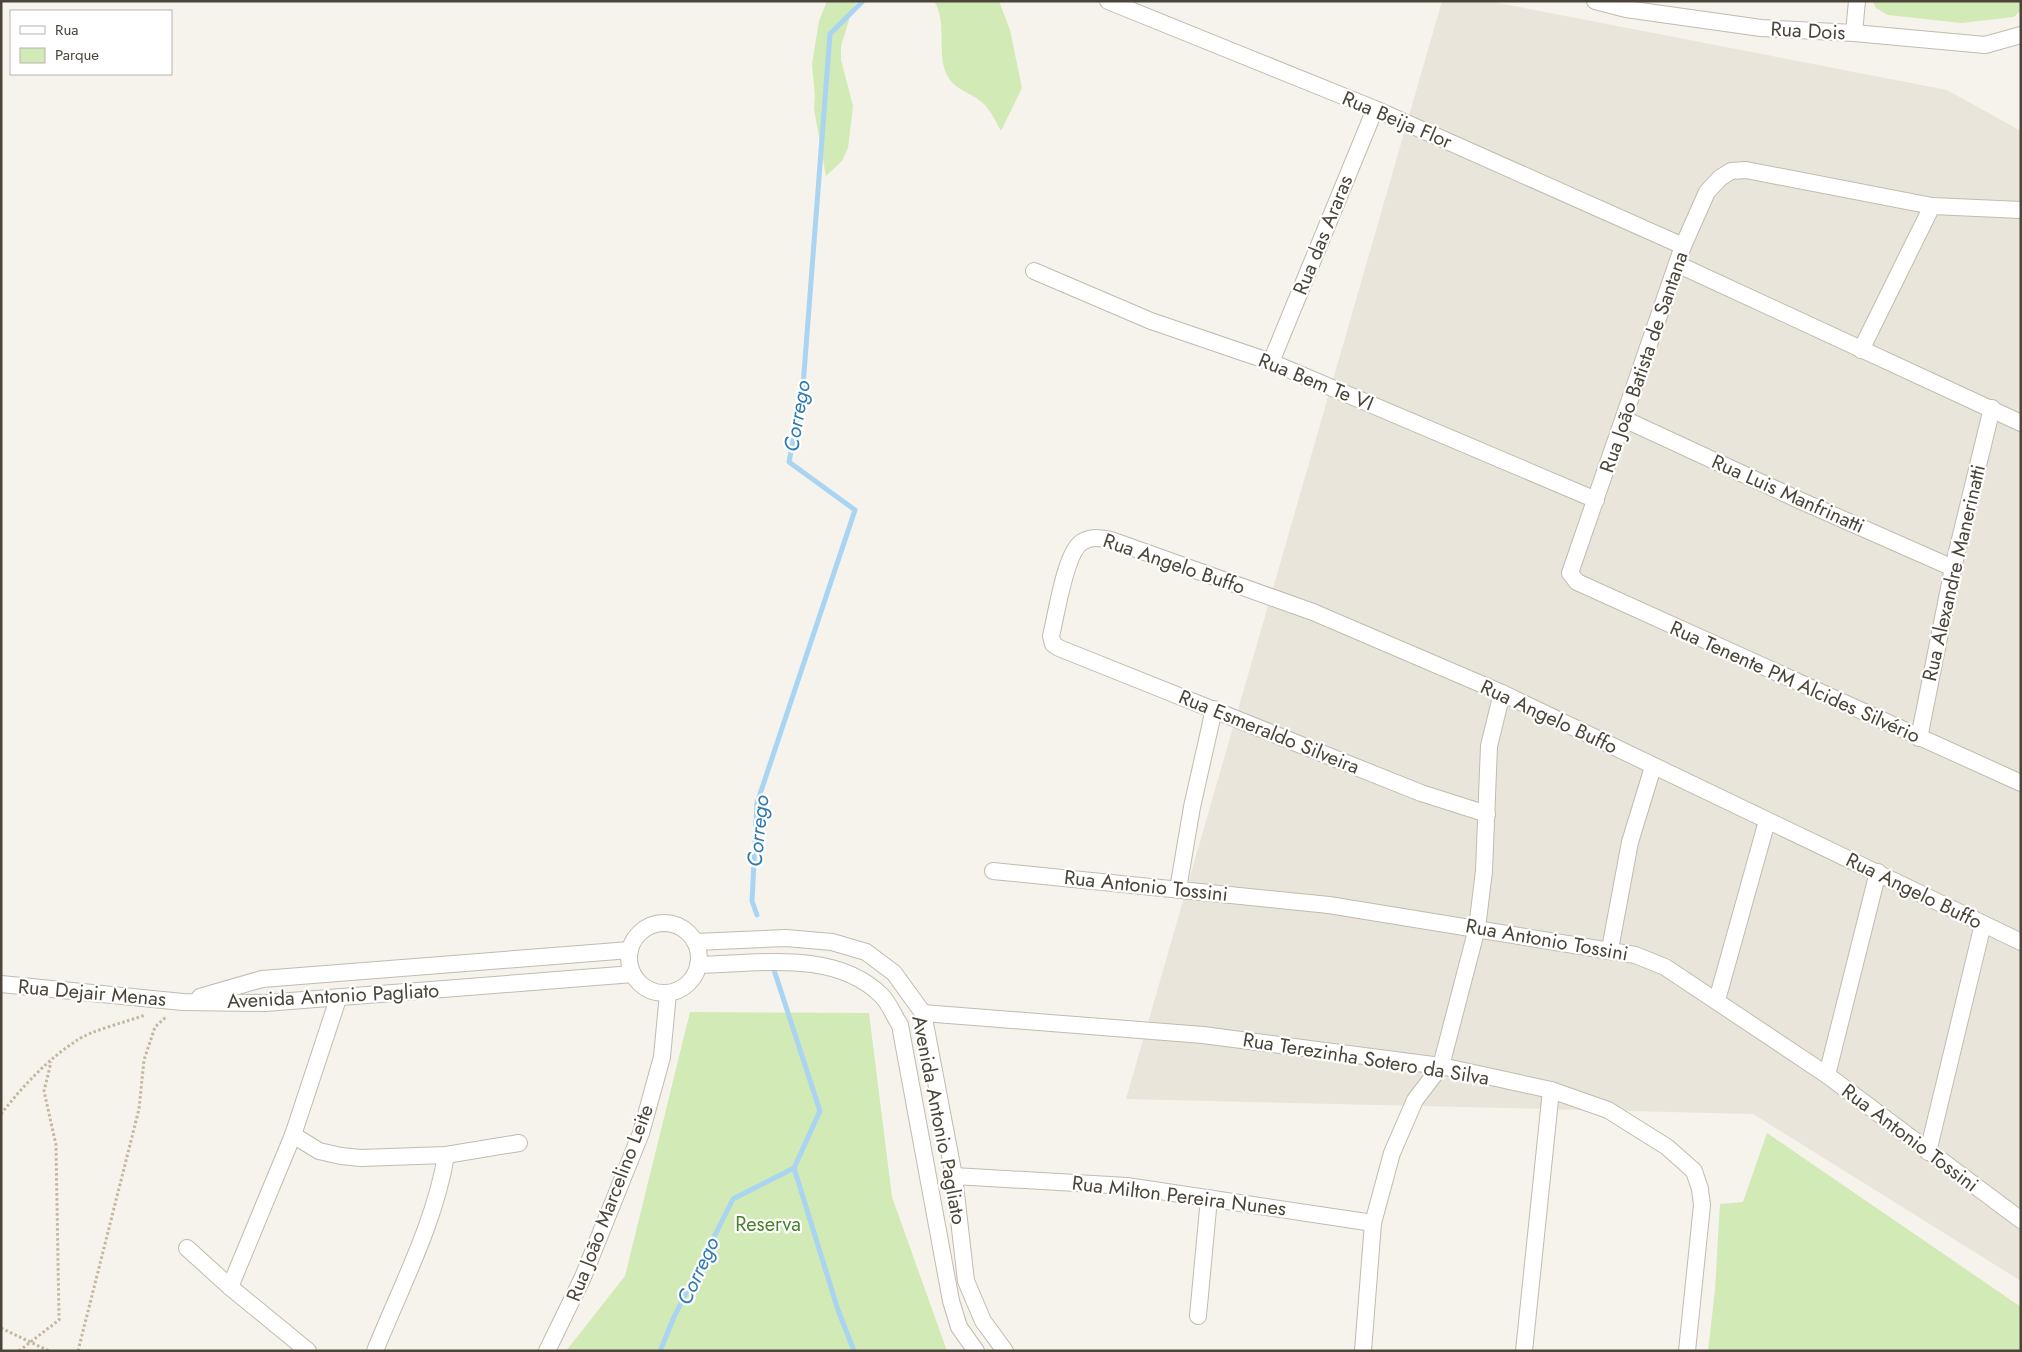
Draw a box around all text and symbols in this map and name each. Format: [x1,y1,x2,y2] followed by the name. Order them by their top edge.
[10,10,172,75] legend
[1770,15,1846,47] street label: Rua Dois
[55,19,79,41] text: Rua
[55,44,99,66] text: Parque
[1337,84,1457,156] street label: Rua Beija Flor
[1286,171,1360,299] street label: Rua das Araras
[1592,247,1696,477] street label: Rua João Batista de Santana
[1254,346,1378,418] street label: Rua Bem Te VI
[776,378,818,454] water label: Corrego
[1707,447,1869,541] street label: Rua Luis Manfrinatti
[1915,462,1993,684] street label: Rua Alexandre Manerinatti
[1099,526,1249,602] street label: Rua Angelo Buffo
[1665,614,1925,750] street label: Rua Tenente PM Alcides Silvério
[1476,673,1622,762] street label: Rua Angelo Buffo
[1174,682,1364,782] street label: Rua Esmeraldo Silveira
[739,794,777,868] water label: Corrego
[1841,845,1987,937] street label: Rua Angelo Buffo
[1063,863,1229,909] street label: Rua Antonio Tossini
[1463,911,1631,969] street label: Rua Antonio Tossini
[17,972,167,1014] street label: Rua Dejair Menas
[226,976,440,1016] street label: Avenida Antonio Pagliato
[905,1013,974,1227] street label: Avenida Antonio Pagliato
[1241,1025,1491,1093] street label: Rua Terezinha Sotero da Silva
[1836,1077,1984,1199] street label: Rua Antonio Tossini
[559,1100,661,1306] street label: Rua João Marcelino Leite
[1070,1168,1288,1224] street label: Rua Milton Pereira Nunes
[735,1210,801,1239] park label: Reserva
[669,1232,727,1310] water label: Corrego

